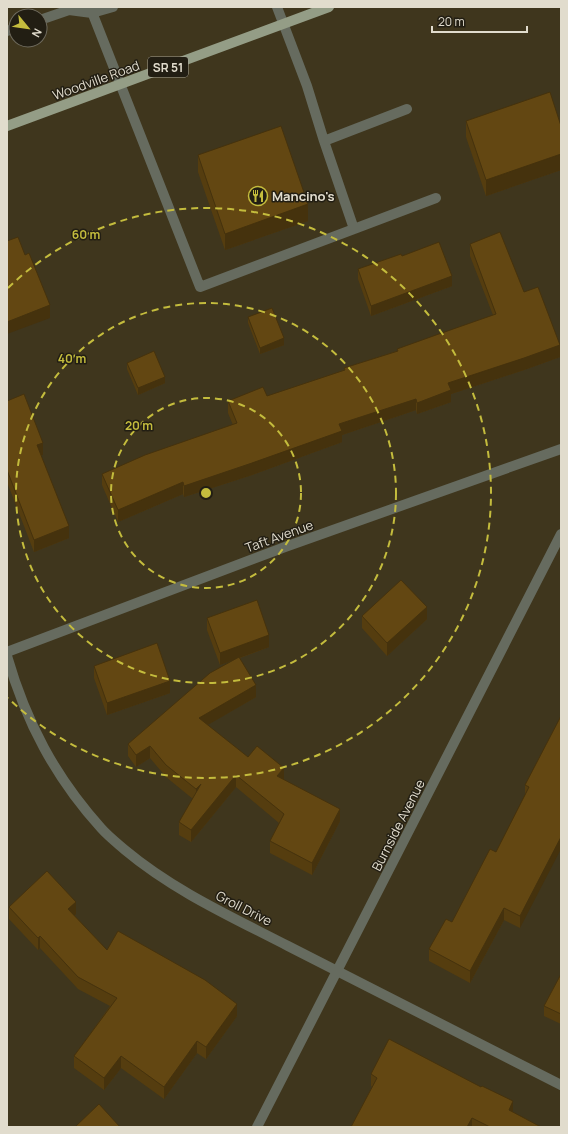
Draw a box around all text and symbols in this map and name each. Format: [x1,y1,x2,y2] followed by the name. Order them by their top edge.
[8,8,48,48] north arrow
[432,8,527,34] scale bar
[438,13,465,30] text: 20 m
[29,26,46,40] text: N
[50,56,142,104] street label: Woodville Road
[148,57,188,77] road number: SR 51
[247,185,269,207] restaurant icon: Mancino's
[272,187,335,205] place label: Mancino's
[72,226,100,243] text: 60 m
[58,350,86,367] text: 40 m
[125,417,153,434] text: 20 m
[199,486,213,500] centre of rings
[243,515,316,557] street label: Taft Avenue
[367,776,429,874] street label: Burnside Avenue
[213,886,275,930] street label: Groll Drive

